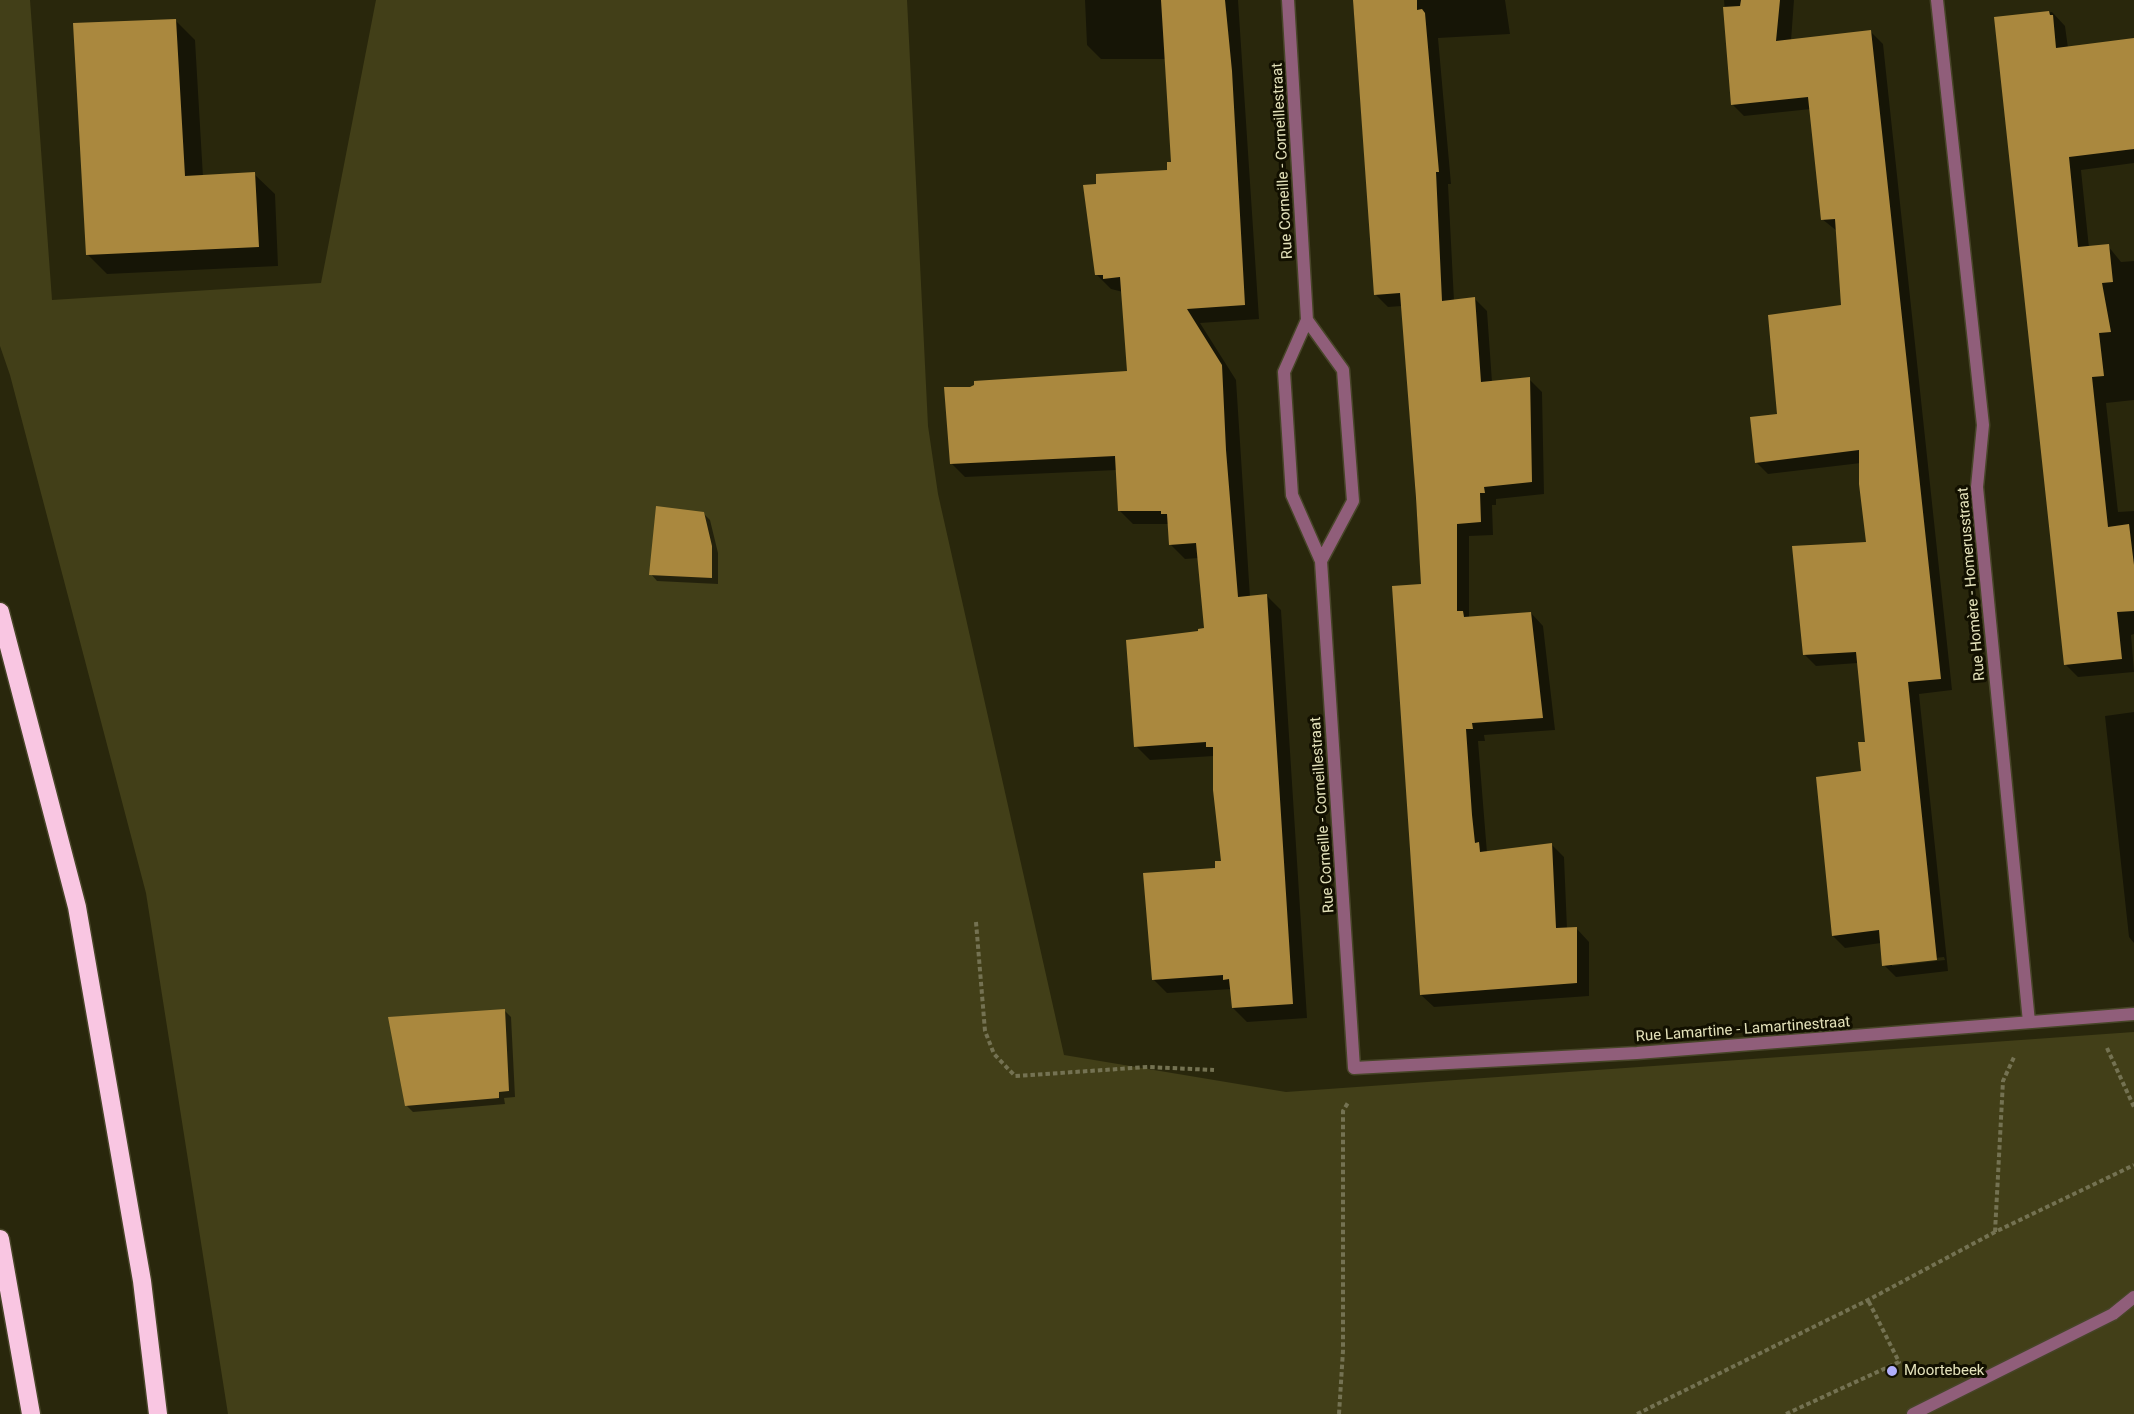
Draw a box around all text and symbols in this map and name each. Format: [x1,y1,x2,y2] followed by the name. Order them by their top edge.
[1269,62,1297,260] street label: Rue Corneille - Corneillestraat
[1955,487,1989,681] street label: Rue Homère - Homerusstraat
[1307,716,1339,914] street label: Rue Corneille - Corneillestraat
[1635,1014,1851,1046] street label: Rue Lamartine - Lamartinestraat
[1904,1362,1984,1380] place label: Moortebeek
[1885,1364,1899,1378] marker: Moortebeek

